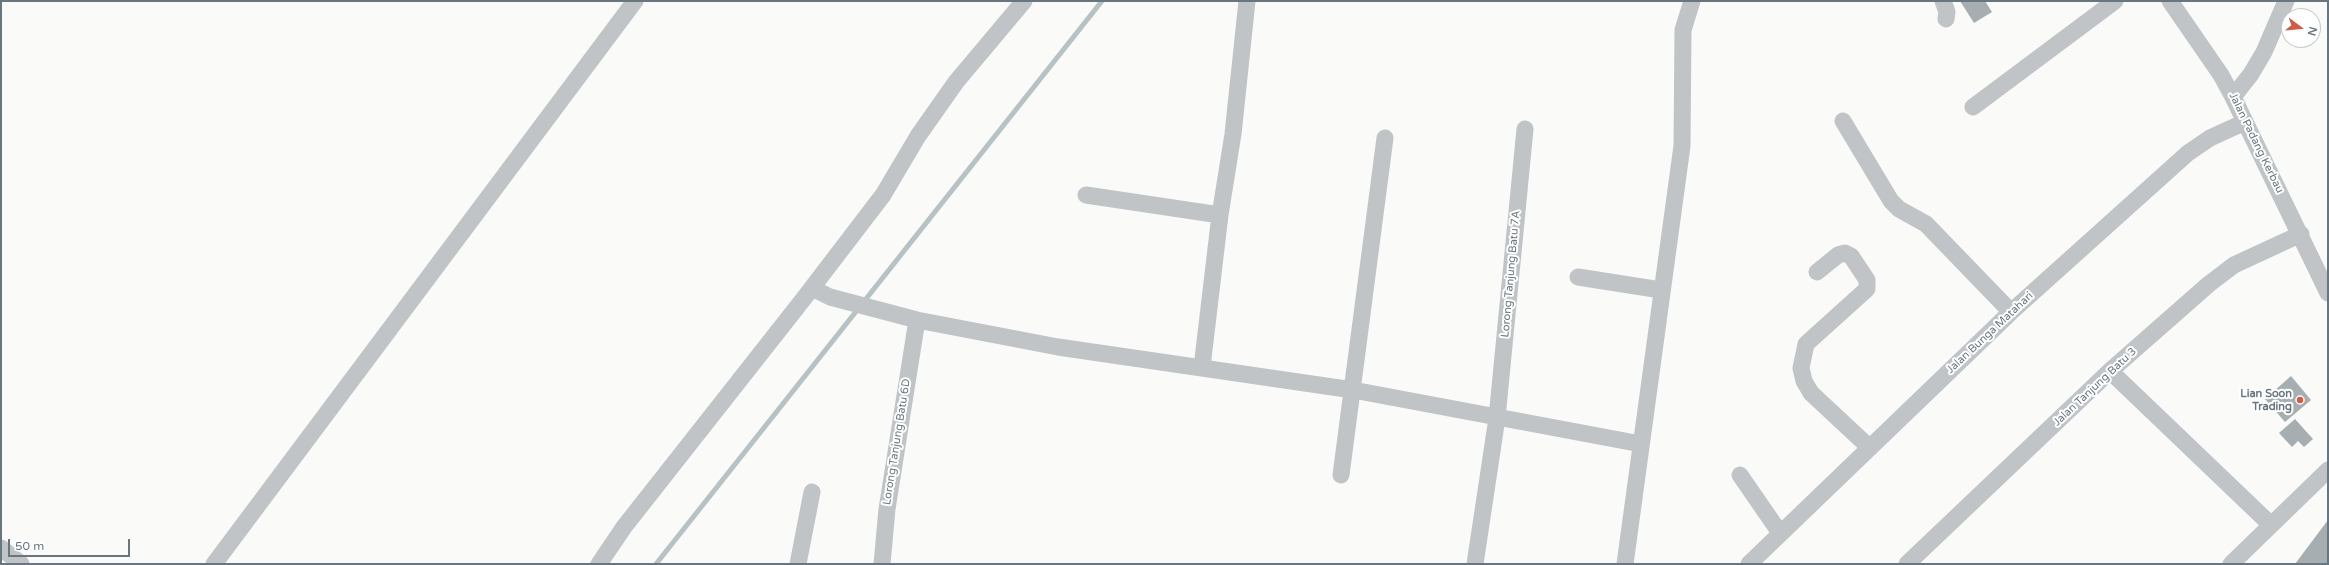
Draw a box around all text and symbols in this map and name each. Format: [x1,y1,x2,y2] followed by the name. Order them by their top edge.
[2281,8,2321,48] north arrow
[2305,25,2320,37] text: N
[2226,91,2286,195] street label: Jalan Padang Kerbau
[1499,210,1523,338] street label: Lorong Tanjung Batu 7A
[1944,289,2036,377] street label: Jalan Bunga Matahari
[2051,345,2139,429] street label: Jalan Tanjung Batu 3
[881,378,913,506] street label: Lorong Tanjung Batu 6D
[2240,387,2292,413] place label: Lian Soon Trading
[2295,395,2305,405] marker: Lian Soon Trading
[10,531,132,557] scale bar
[15,539,44,553] text: 50 m

